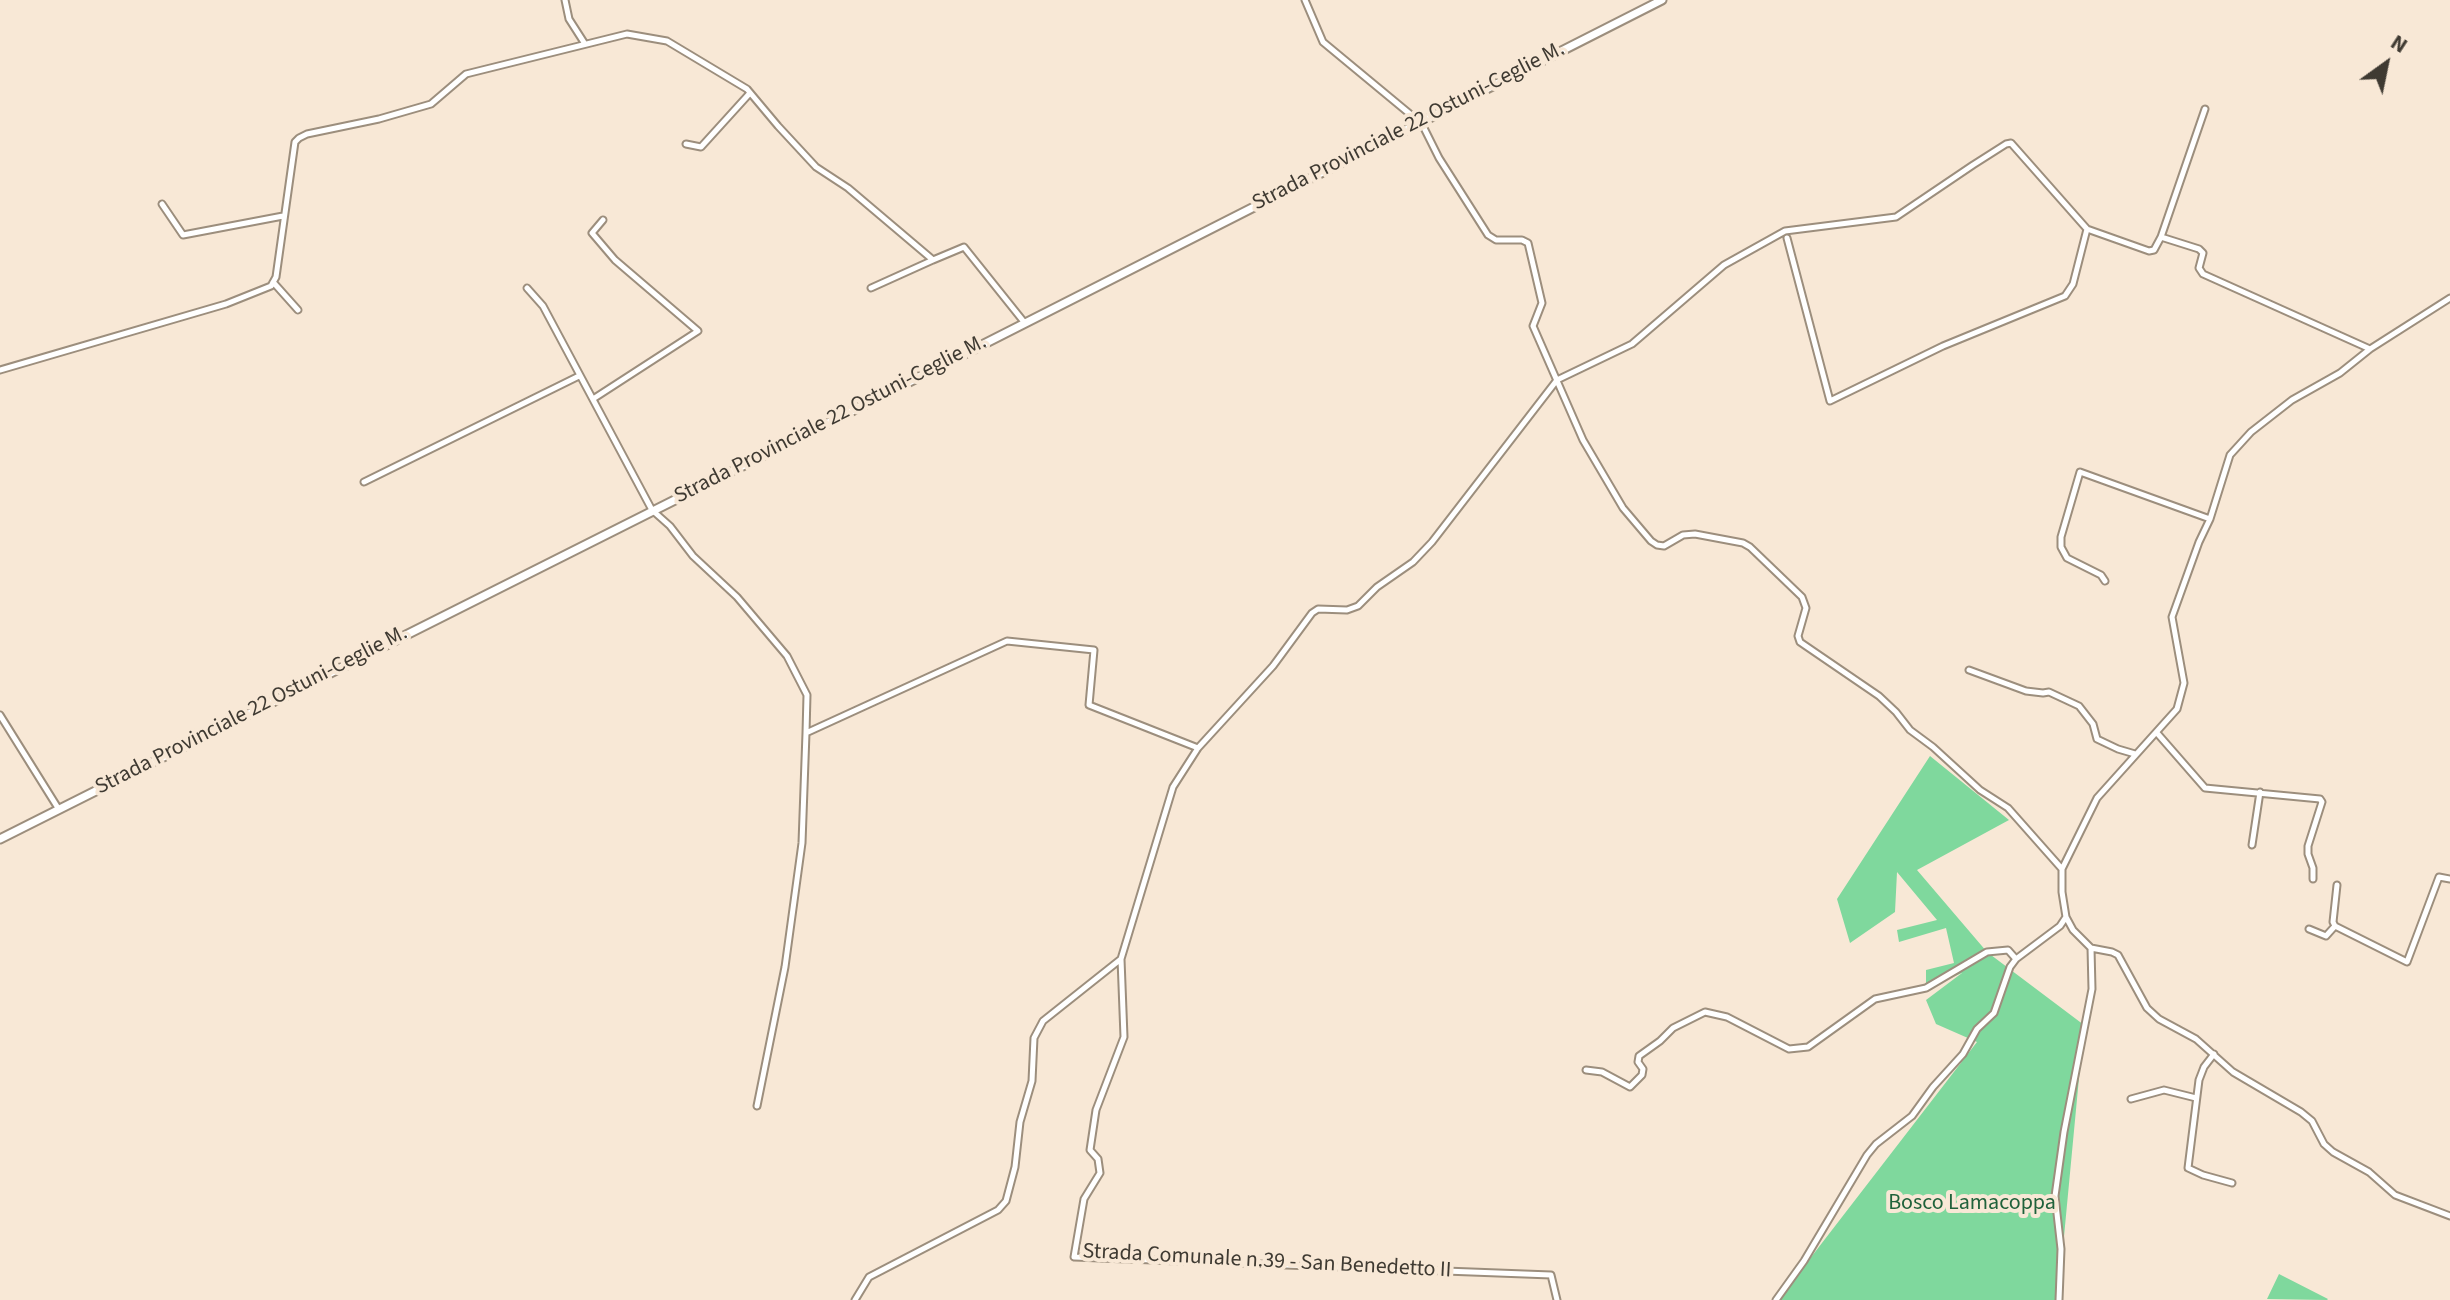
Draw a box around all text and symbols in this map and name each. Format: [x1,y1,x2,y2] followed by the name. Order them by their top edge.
[2346,24,2426,104] north arrow
[2384,26,2414,61] text: N
[1248,36,1570,218] street label: Strada Provinciale 22 Ostuni-Ceglie M.
[670,329,992,511] street label: Strada Provinciale 22 Ostuni-Ceglie M.
[91,620,413,802] street label: Strada Provinciale 22 Ostuni-Ceglie M.
[1888,1191,2056,1217] park label: Bosco Lamacoppa
[1082,1239,1452,1285] street label: Strada Comunale n.39 - San Benedetto II

